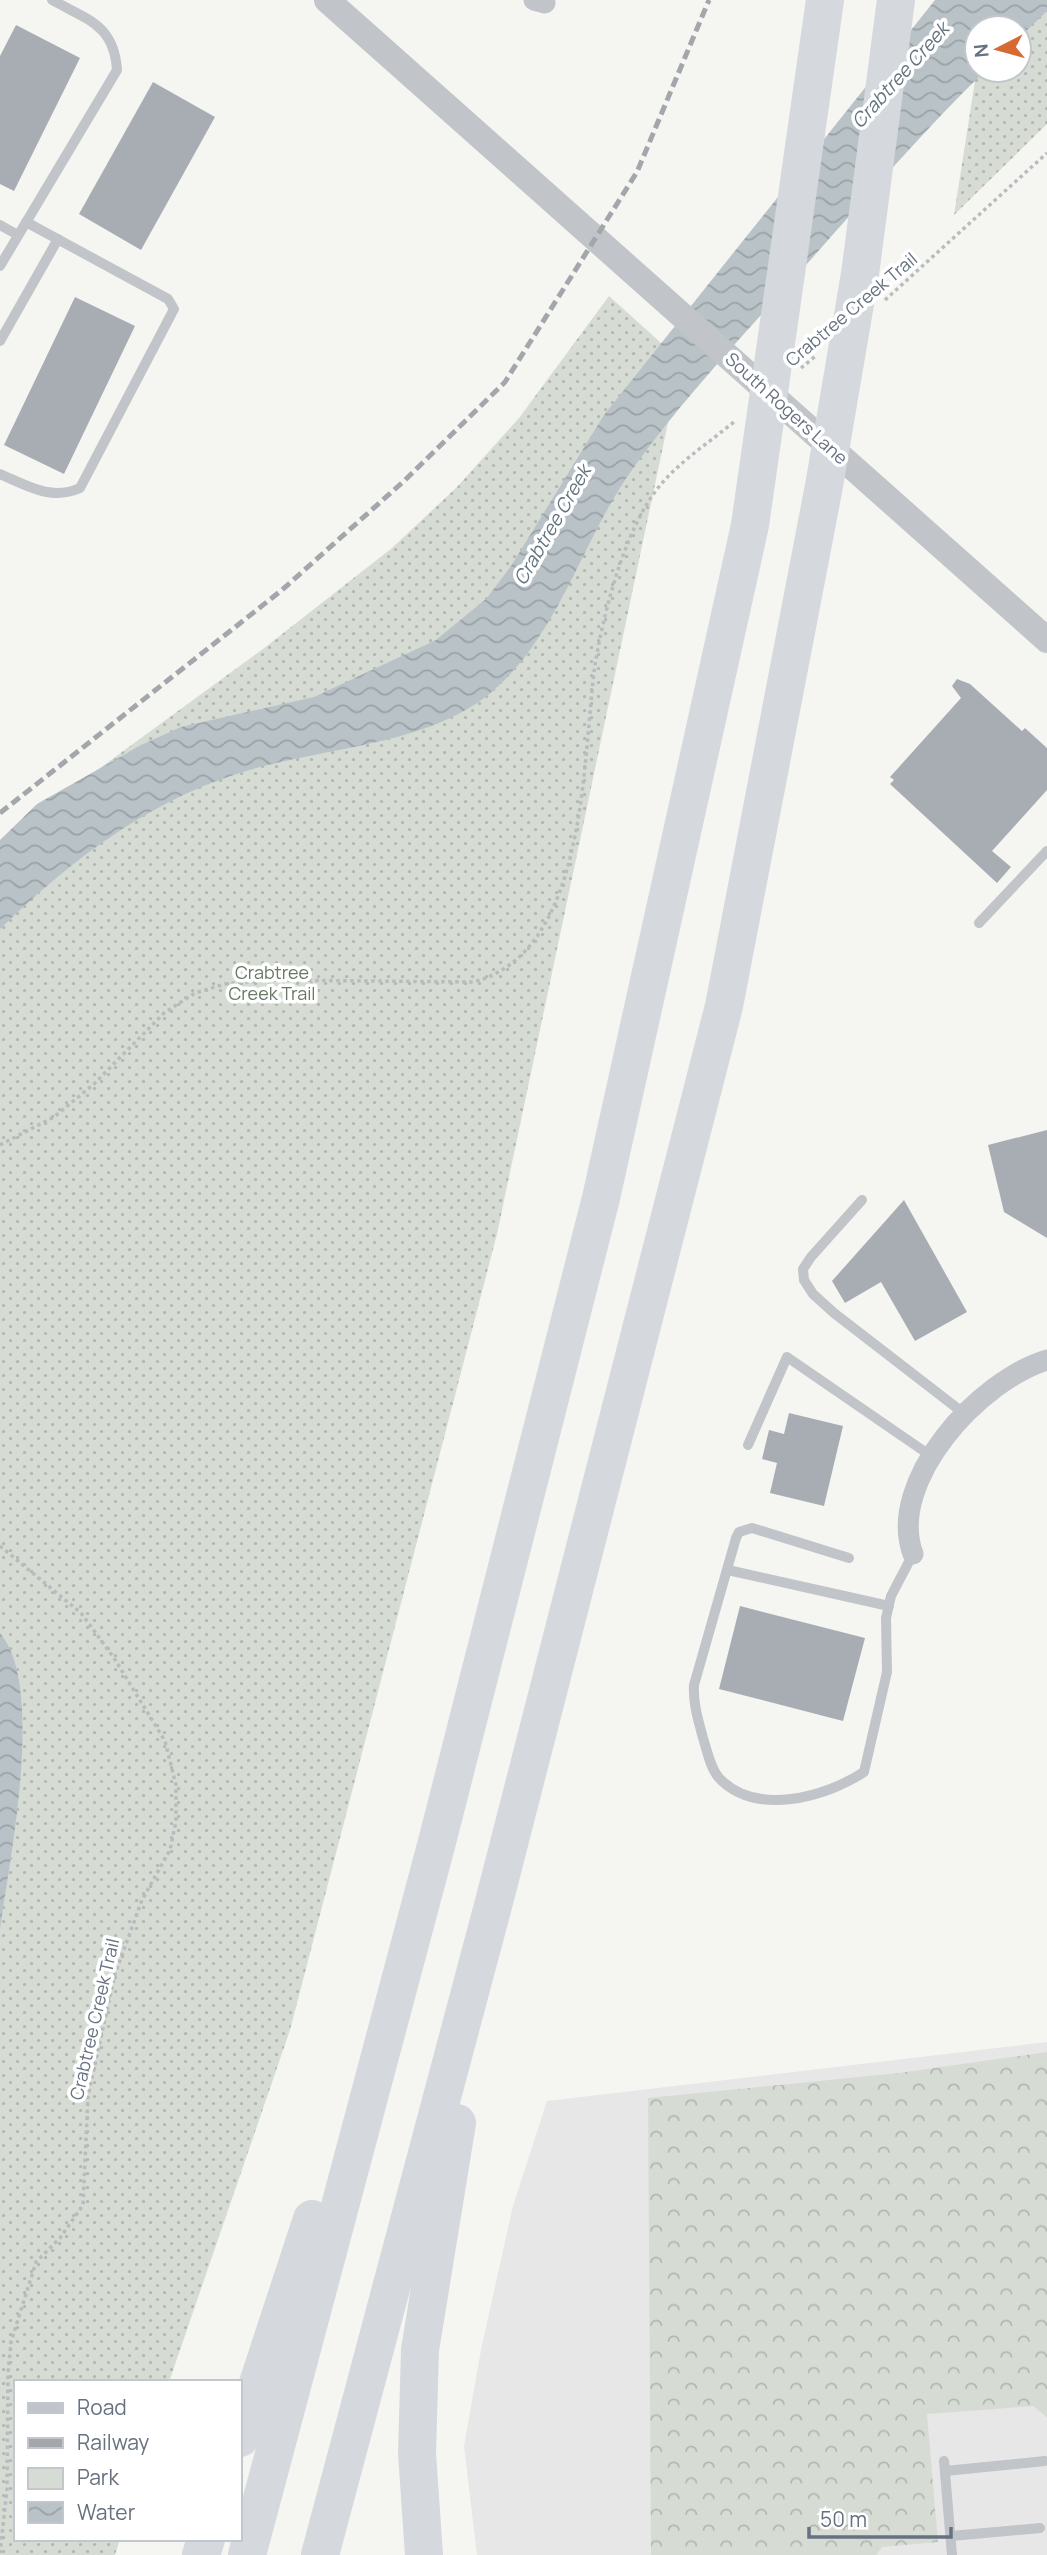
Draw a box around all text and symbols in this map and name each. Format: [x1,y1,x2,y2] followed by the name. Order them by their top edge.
[963,14,1033,84] north arrow
[845,15,956,134] water label: Crabtree Creek
[967,43,995,59] text: N
[780,247,922,371] street label: Crabtree Creek Trail
[721,347,853,469] street label: South Rogers Lane
[507,458,598,590] water label: Crabtree Creek
[228,960,316,1005] park label: Crabtree Creek Trail
[64,1936,124,2102] street label: Crabtree Creek Trail
[14,2380,242,2541] legend
[77,2393,127,2421] text: Road
[77,2428,149,2456] text: Railway
[77,2463,119,2491] text: Park
[809,2496,951,2540] scale bar
[77,2498,136,2526] text: Water
[820,2505,867,2533] text: 50 m

